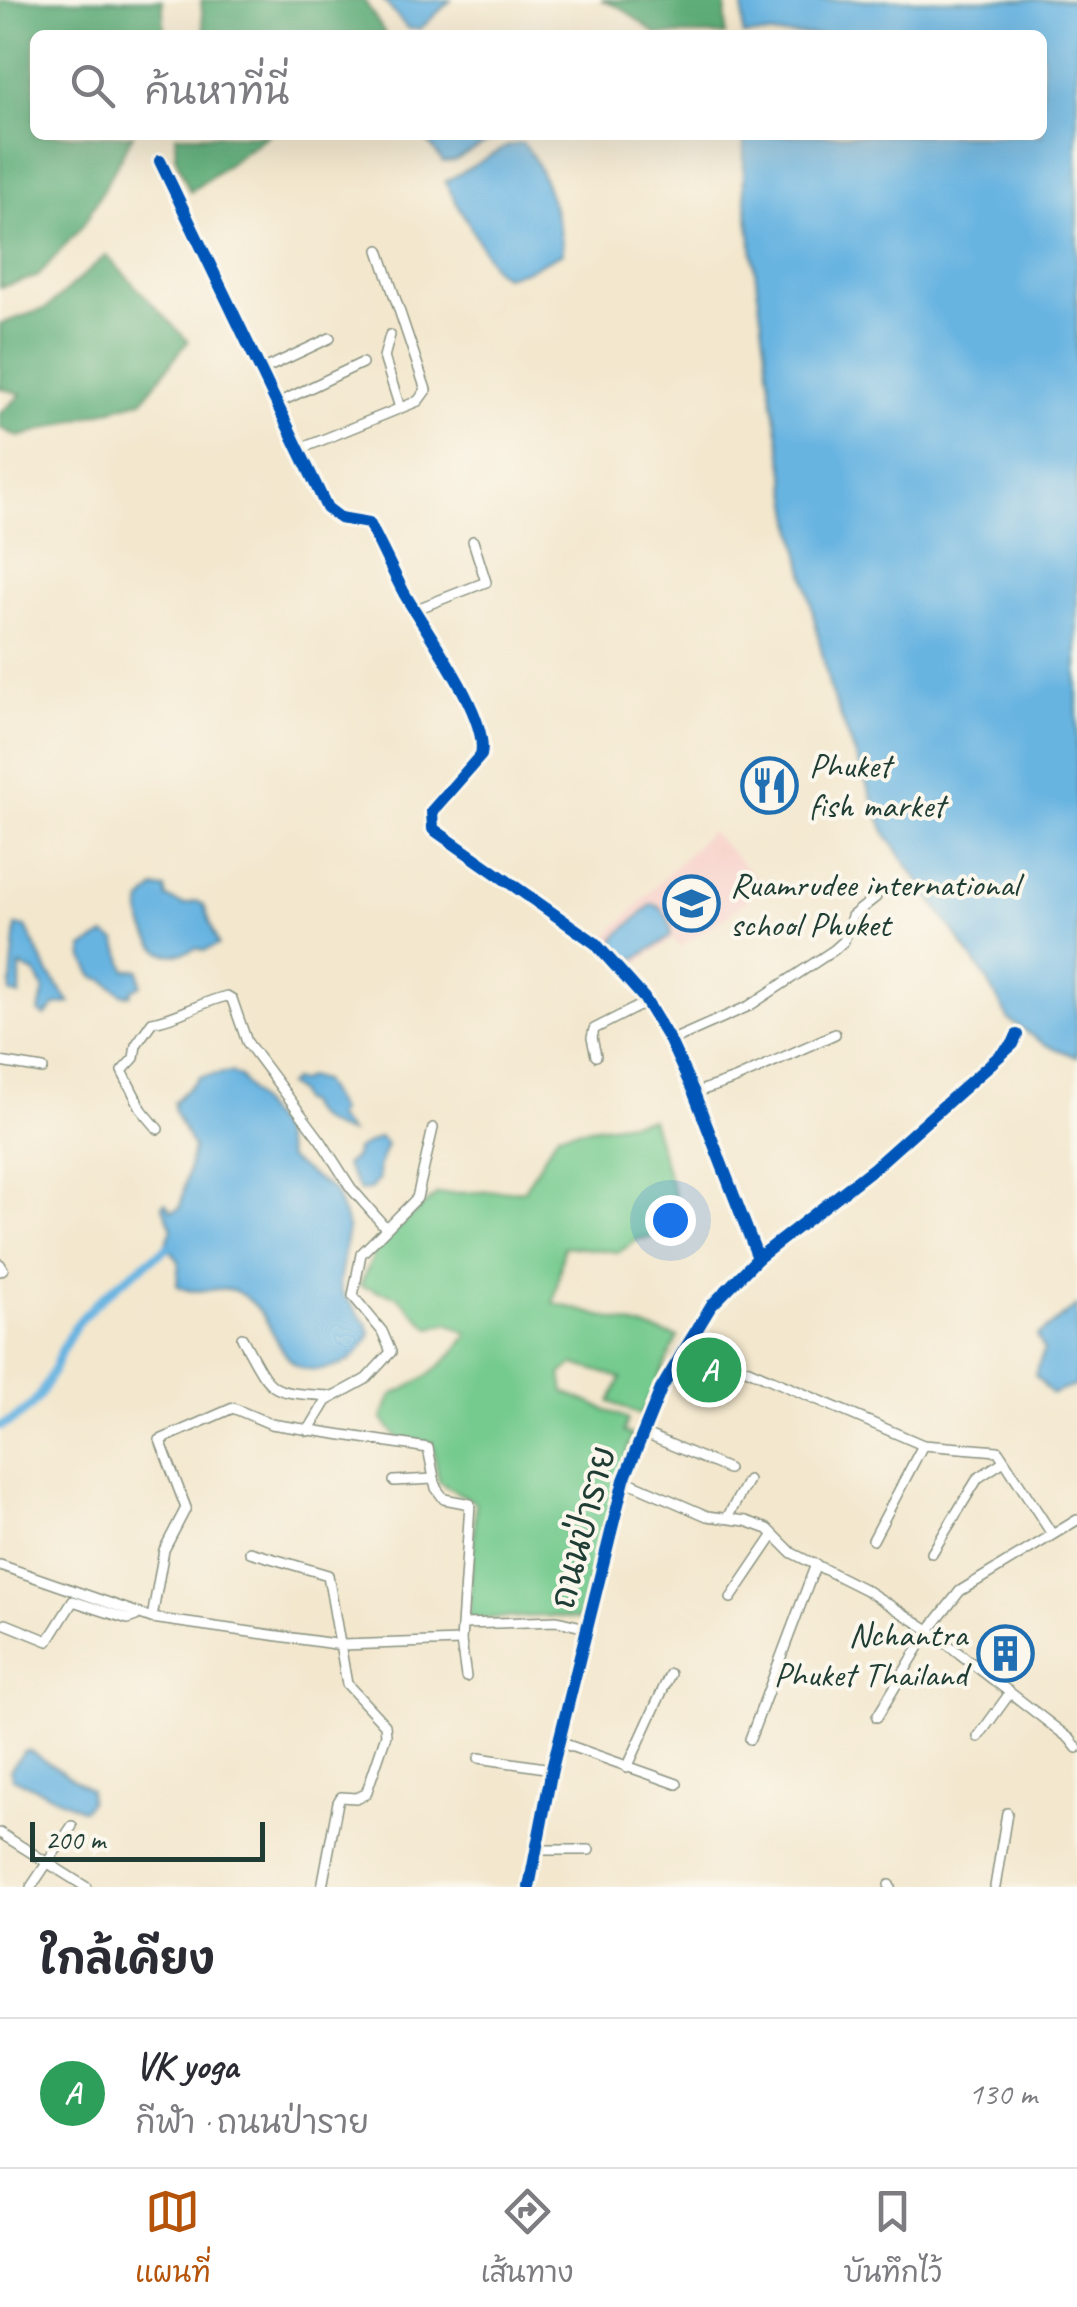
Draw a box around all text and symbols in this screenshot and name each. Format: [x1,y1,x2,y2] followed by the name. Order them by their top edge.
[30,30,1047,140] search box
[65,58,120,113] icon: search
[145,68,289,115] text: ค้นหาที่นี่
[809,743,949,828] place label: Phuket fish market
[740,755,800,815] restaurant icon: Phuket fish market
[730,862,1025,947] place label: Ruamrudee international school Phuket
[661,874,721,934] school or university icon: Ruamrudee international school Phuket
[645,1195,696,1246] your location
[676,1332,742,1408] pin: A
[540,1441,626,1613] street label: ถนนป่าราย
[774,1612,972,1697] place label: Nchantra Phuket Thailand
[976,1624,1036,1684] building icon: Nchantra Phuket Thailand
[30,1817,265,1862] scale bar
[45,1822,105,1857] text: 200 m
[40,1933,215,1986] text: ใกล้เคียง
[135,2042,238,2089] text: VK yoga
[64,2073,81,2114] text: A
[968,2073,1037,2114] text: 130 m
[135,2102,369,2143] text: กีฬา · ถนนป่าราย
[135,2184,211,2293] tab: แผนที่
[481,2184,573,2293] tab: เส้นทาง
[844,2184,942,2293] tab: บันทึกไว้

